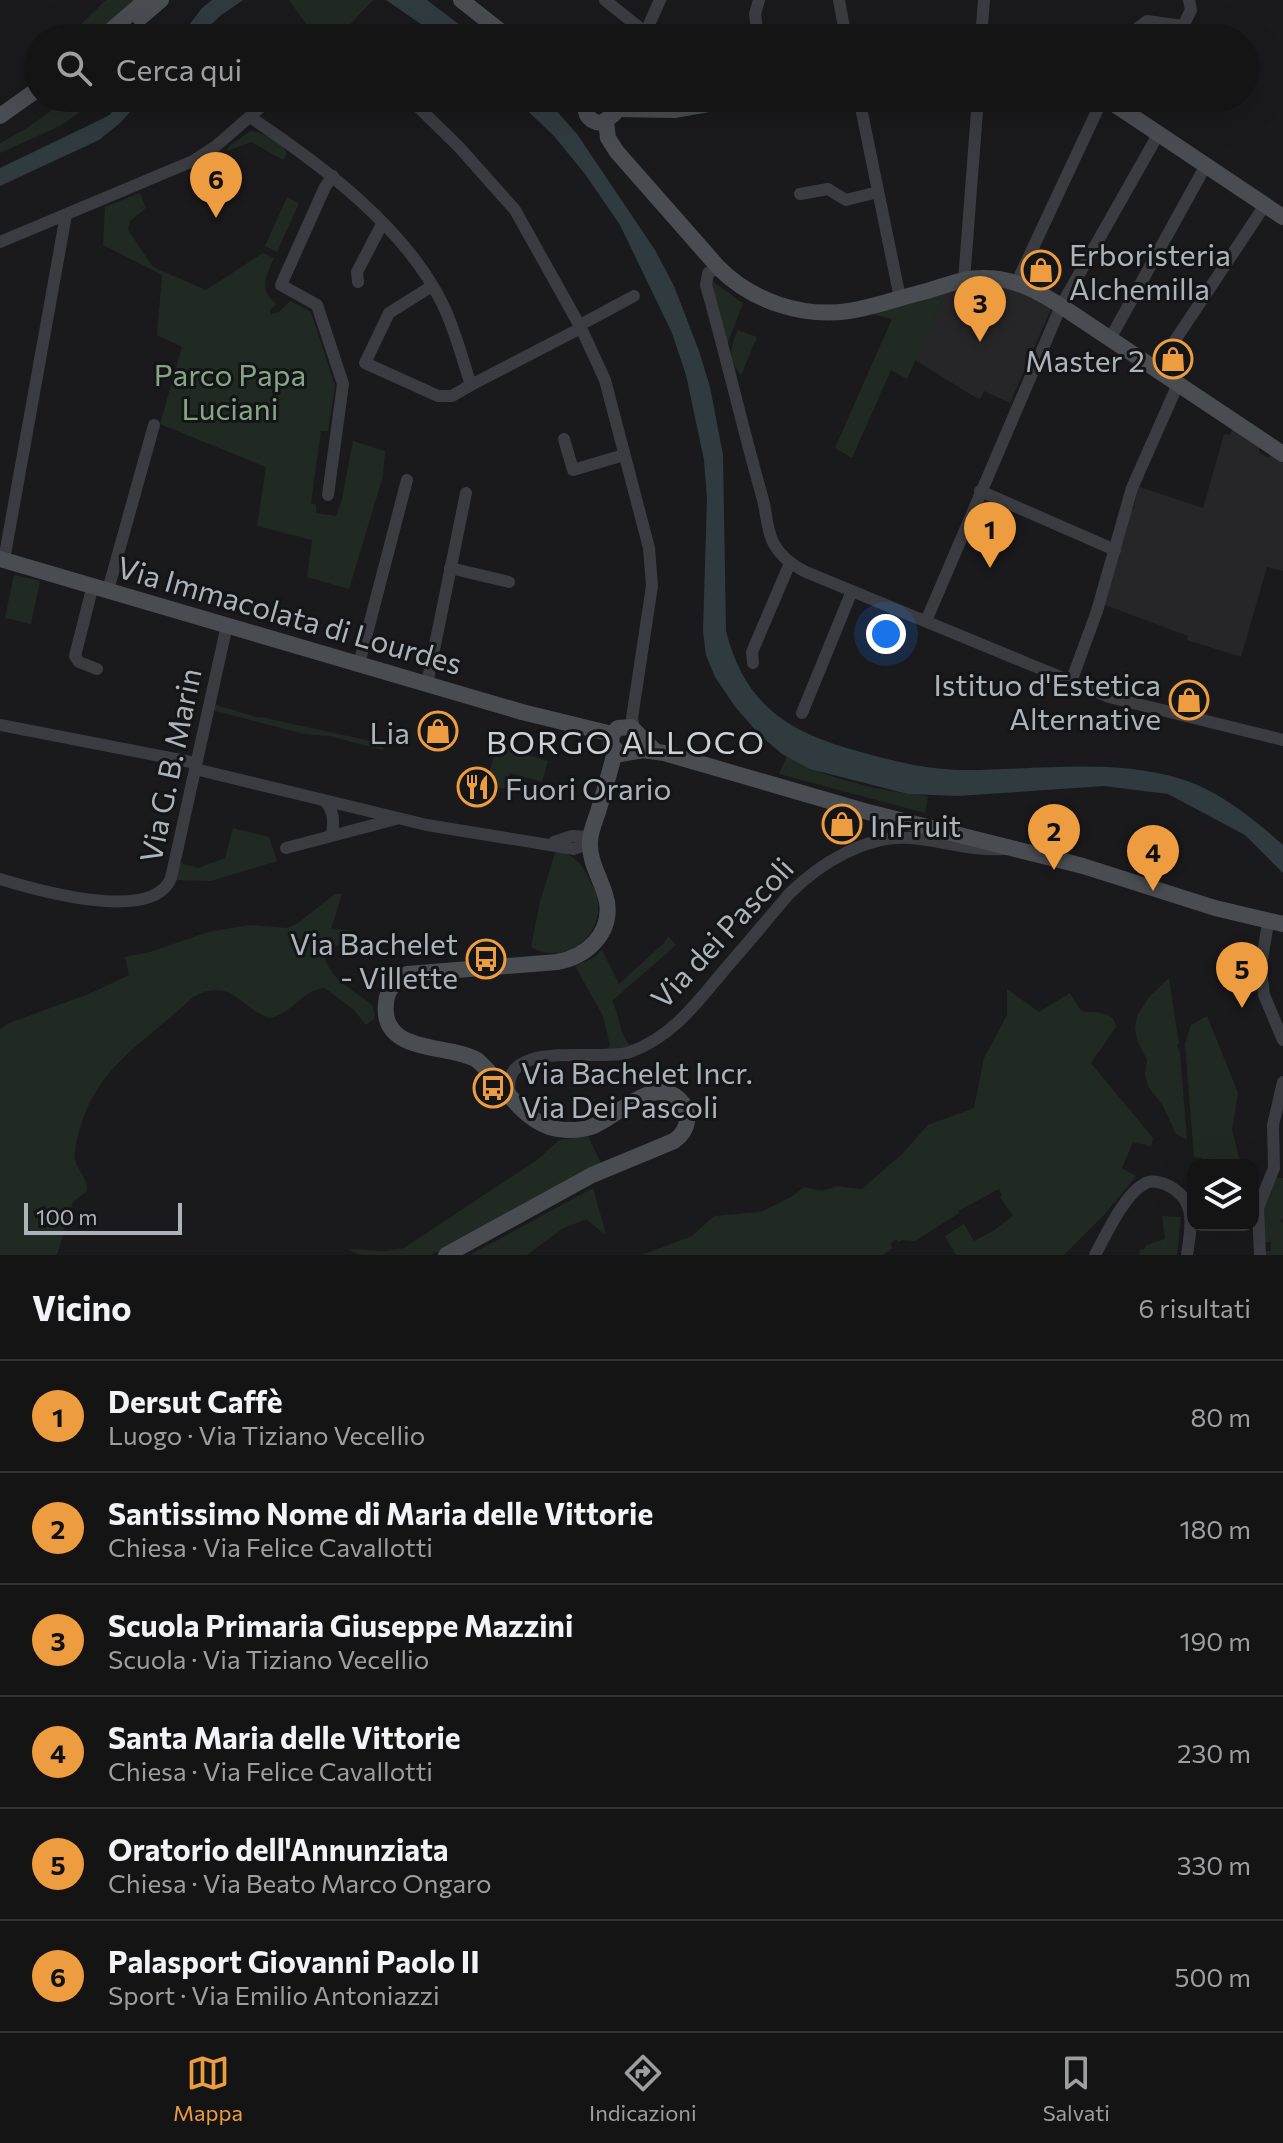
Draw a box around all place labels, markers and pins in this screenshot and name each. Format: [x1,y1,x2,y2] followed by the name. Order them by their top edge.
[190,152,242,218] pin: 6
[1069,235,1231,306] place label: Erboristeria Alchemilla
[1020,249,1062,291] shop icon: Erboristeria Alchemilla
[954,276,1006,342] pin: 3
[1152,338,1194,380] shop icon: Master 2
[1025,341,1145,378] place label: Master 2
[964,502,1016,568] pin: 1
[933,665,1161,736] place label: Istituo d'Estetica Alternative
[1168,679,1210,721] shop icon: Istituo d'Estetica Alternative
[417,710,459,752] shop icon: Lia
[369,713,410,750] place label: Lia
[456,766,498,808] restaurant icon: Fuori Orario
[505,769,671,806] place label: Fuori Orario
[821,803,863,845] shop icon: InFruit
[1028,804,1080,870] pin: 2
[870,806,961,843] place label: InFruit
[1127,825,1179,891] pin: 4
[290,924,458,995] place label: Via Bachelet - Villette
[465,938,507,980] bus stop icon: Via Bachelet - Villette
[1216,942,1268,1008] pin: 5
[521,1053,753,1124] place label: Via Bachelet Incr. Via Dei Pascoli
[472,1067,514,1109] bus stop icon: Via Bachelet Incr. Via Dei Pascoli

